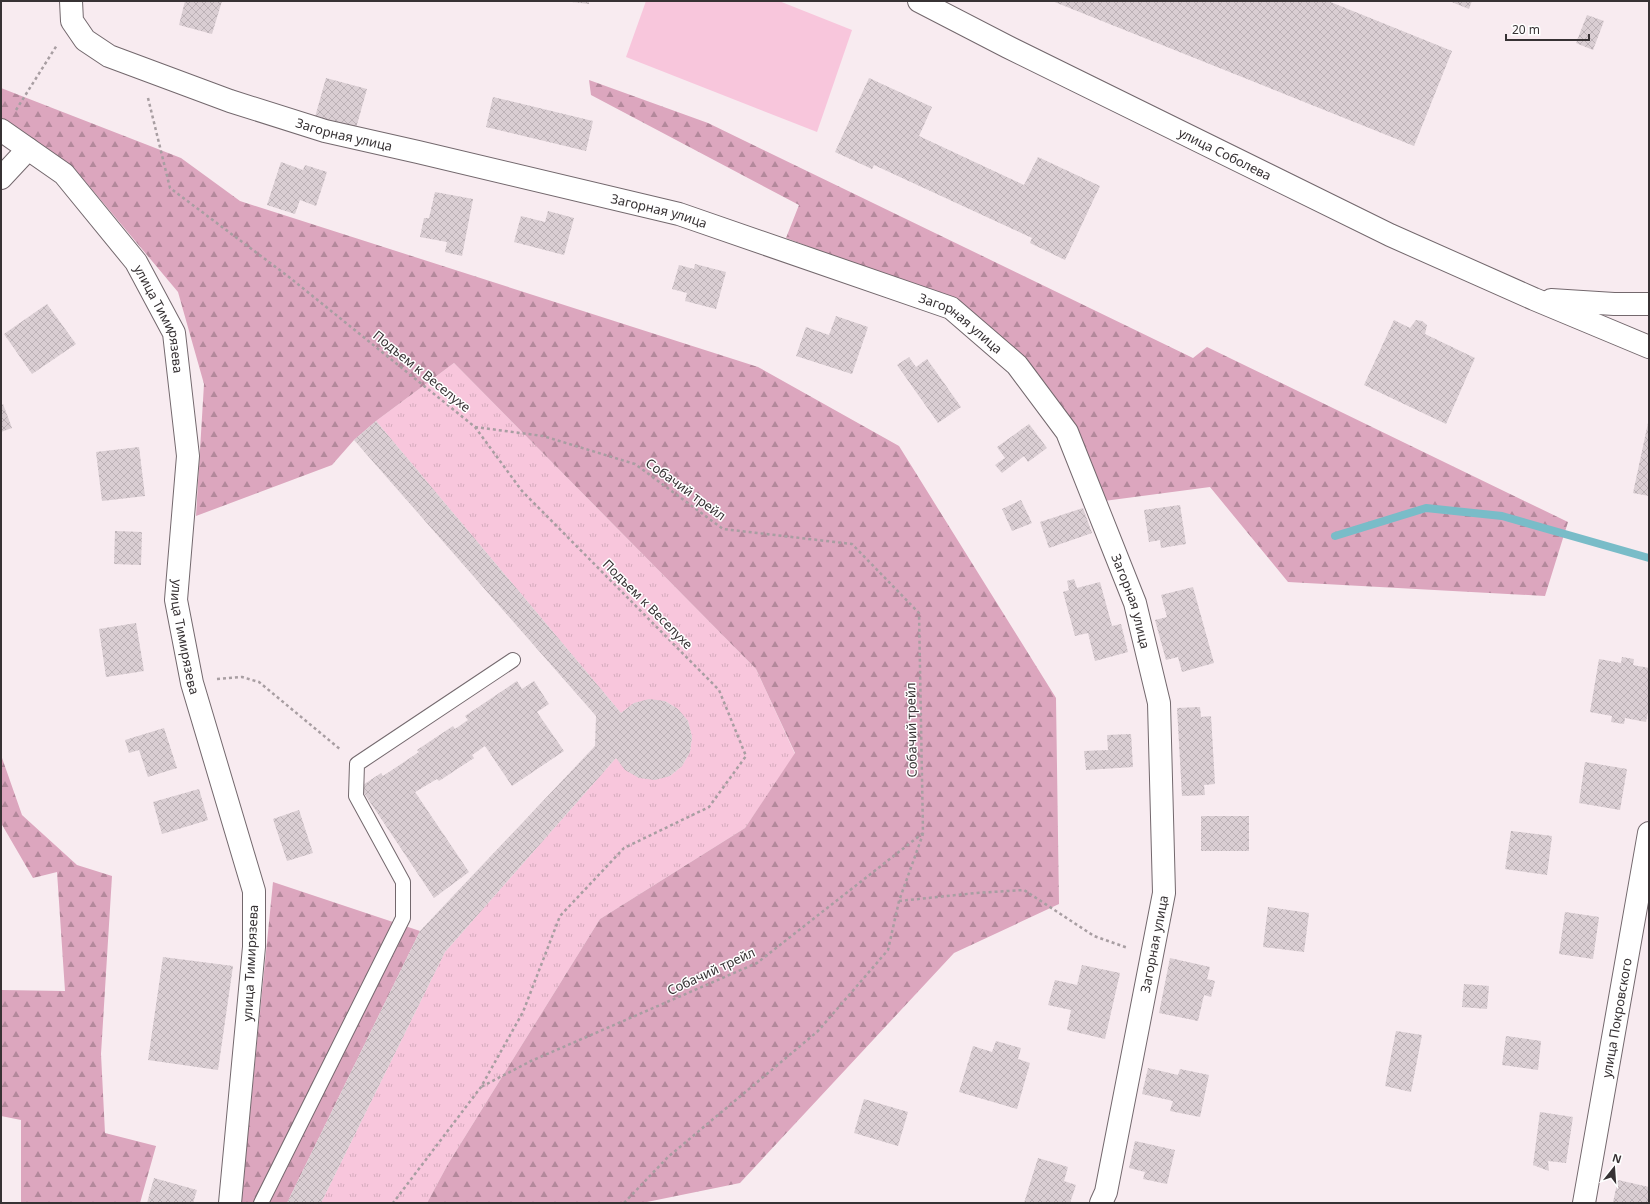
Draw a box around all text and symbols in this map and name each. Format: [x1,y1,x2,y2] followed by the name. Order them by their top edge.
[1506,16,1589,42] scale bar
[1512,21,1540,38] text: 20 m
[294,113,394,155] street label: Загорная улица
[1176,123,1274,184] street label: улица Соболева
[609,189,710,232] street label: Загорная улица
[130,261,187,374] street label: улица Тимирязева
[916,289,1006,358] street label: Загорная улица
[369,326,475,416] street label: Подъем к Веселухе
[642,454,730,524] street label: Собачий трейл
[1107,551,1155,650] street label: Загорная улица
[599,555,697,653] street label: Подъем к Веселухе
[167,579,204,697] street label: улица Тимирязева
[901,682,921,778] street label: Собачий трейл
[1136,894,1172,994] street label: Загорная улица
[238,904,262,1022] street label: улица Тимирязева
[664,943,758,999] street label: Собачий трейл
[1597,956,1636,1079] street label: улица Покровского
[1594,1148,1634,1188] north arrow
[1611,1149,1624,1166] text: N

